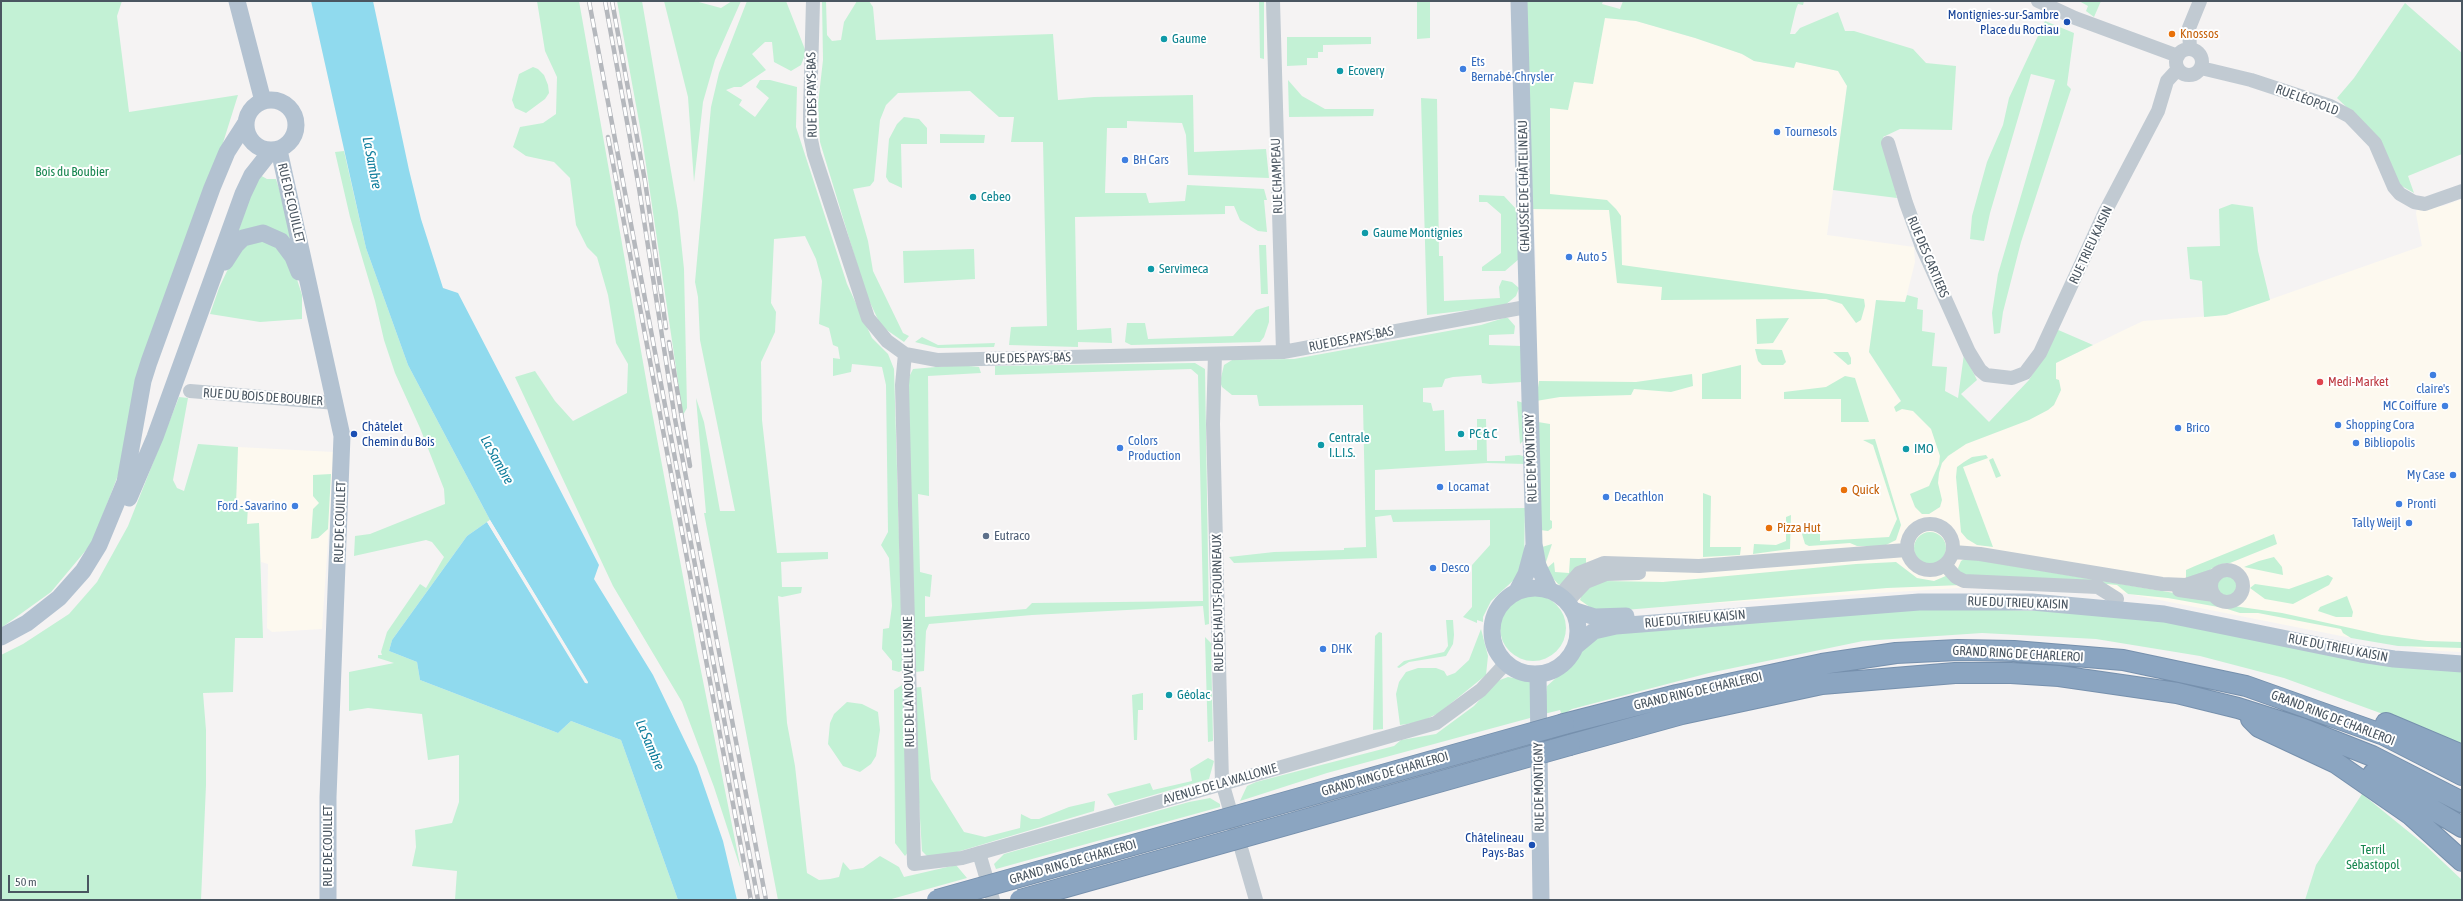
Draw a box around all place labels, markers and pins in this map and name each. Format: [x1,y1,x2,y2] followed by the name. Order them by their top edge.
[1948,7,2059,38] place label: Montignies-sur-Sambre Place du Roctiau
[2062,17,2072,27] marker: Montignies-sur-Sambre Place du Roctiau
[2180,26,2219,42] place label: Knossos
[2167,29,2177,39] marker: Knossos
[1172,31,1206,47] place label: Gaume
[1159,34,1169,44] marker: Gaume
[1471,54,1554,85] place label: Ets Bernabé-Chrysler
[1348,63,1385,79] place label: Ecovery
[1458,64,1468,74] marker: Ets Bernabé-Chrysler
[1335,66,1345,76] marker: Ecovery
[1785,124,1837,140] place label: Tournesols
[1772,127,1782,137] marker: Tournesols
[1133,152,1169,168] place label: BH Cars
[1120,155,1130,165] marker: BH Cars
[981,189,1011,205] place label: Cebeo
[968,192,978,202] marker: Cebeo
[1373,225,1462,241] place label: Gaume Montignies
[1360,228,1370,238] marker: Gaume Montignies
[1577,249,1607,265] place label: Auto 5
[1564,252,1574,262] marker: Auto 5
[1159,261,1209,277] place label: Servimeca
[1146,264,1156,274] marker: Servimeca
[2428,370,2438,380] marker: claire's
[2328,374,2389,390] place label: Medi-Market
[2315,377,2325,387] marker: Medi-Market
[2416,381,2450,397] place label: claire's
[2383,398,2437,414] place label: MC Coiffure
[2440,401,2450,411] marker: MC Coiffure
[2346,417,2414,433] place label: Shopping Cora
[362,419,435,450] place label: Châtelet Chemin du Bois
[2186,420,2210,436] place label: Brico
[2333,420,2343,430] marker: Shopping Cora
[2173,423,2183,433] marker: Brico
[1469,426,1497,442] place label: PC & C
[349,429,359,439] marker: Châtelet Chemin du Bois
[1456,429,1466,439] marker: PC & C
[1329,430,1370,461] place label: Centrale I.L.I.S.
[1128,433,1181,464] place label: Colors Production
[2364,435,2415,451] place label: Bibliopolis
[2351,438,2361,448] marker: Bibliopolis
[1316,440,1326,450] marker: Centrale I.L.I.S.
[1914,441,1934,457] place label: IMO
[1115,443,1125,453] marker: Colors Production
[1901,444,1911,454] marker: IMO
[2407,467,2445,483] place label: My Case
[2448,470,2458,480] marker: My Case
[1448,479,1489,495] place label: Locamat
[1435,482,1445,492] marker: Locamat
[1852,482,1879,498] place label: Quick
[1839,485,1849,495] marker: Quick
[1614,489,1664,505] place label: Decathlon
[1601,492,1611,502] marker: Decathlon
[2407,496,2436,512] place label: Pronti
[217,498,287,514] place label: Ford - Savarino
[2394,499,2404,509] marker: Pronti
[290,501,300,511] marker: Ford - Savarino
[2352,515,2401,531] place label: Tally Weijl
[2404,518,2414,528] marker: Tally Weijl
[1777,520,1821,536] place label: Pizza Hut
[1764,523,1774,533] marker: Pizza Hut
[994,528,1030,544] place label: Eutraco
[981,531,991,541] marker: Eutraco
[1441,560,1470,576] place label: Desco
[1428,563,1438,573] marker: Desco
[1331,641,1352,657] place label: DHK
[1318,644,1328,654] marker: DHK
[1177,687,1210,703] place label: Géolac
[1164,690,1174,700] marker: Géolac
[1465,830,1524,861] place label: Châtelineau Pays-Bas
[1527,840,1537,850] marker: Châtelineau Pays-Bas

